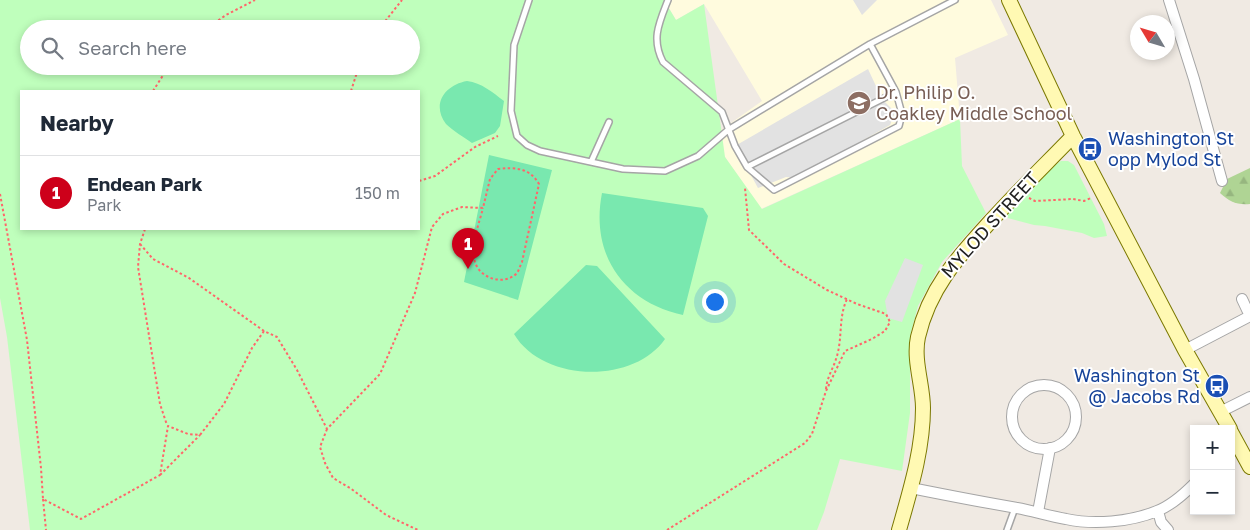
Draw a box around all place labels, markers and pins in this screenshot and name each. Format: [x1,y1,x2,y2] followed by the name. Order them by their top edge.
[876,81,1073,124] place label: Dr. Philip O. Coakley Middle School
[846,90,872,116] school or university icon: Dr. Philip O. Coakley Middle School
[1108,127,1234,170] place label: Washington St opp Mylod St
[1077,136,1103,162] bus stop icon: Washington St opp Mylod St
[452,228,484,269] pin: 1
[1074,364,1200,407] place label: Washington St @ Jacobs Rd
[1204,373,1230,399] bus stop icon: Washington St @ Jacobs Rd

